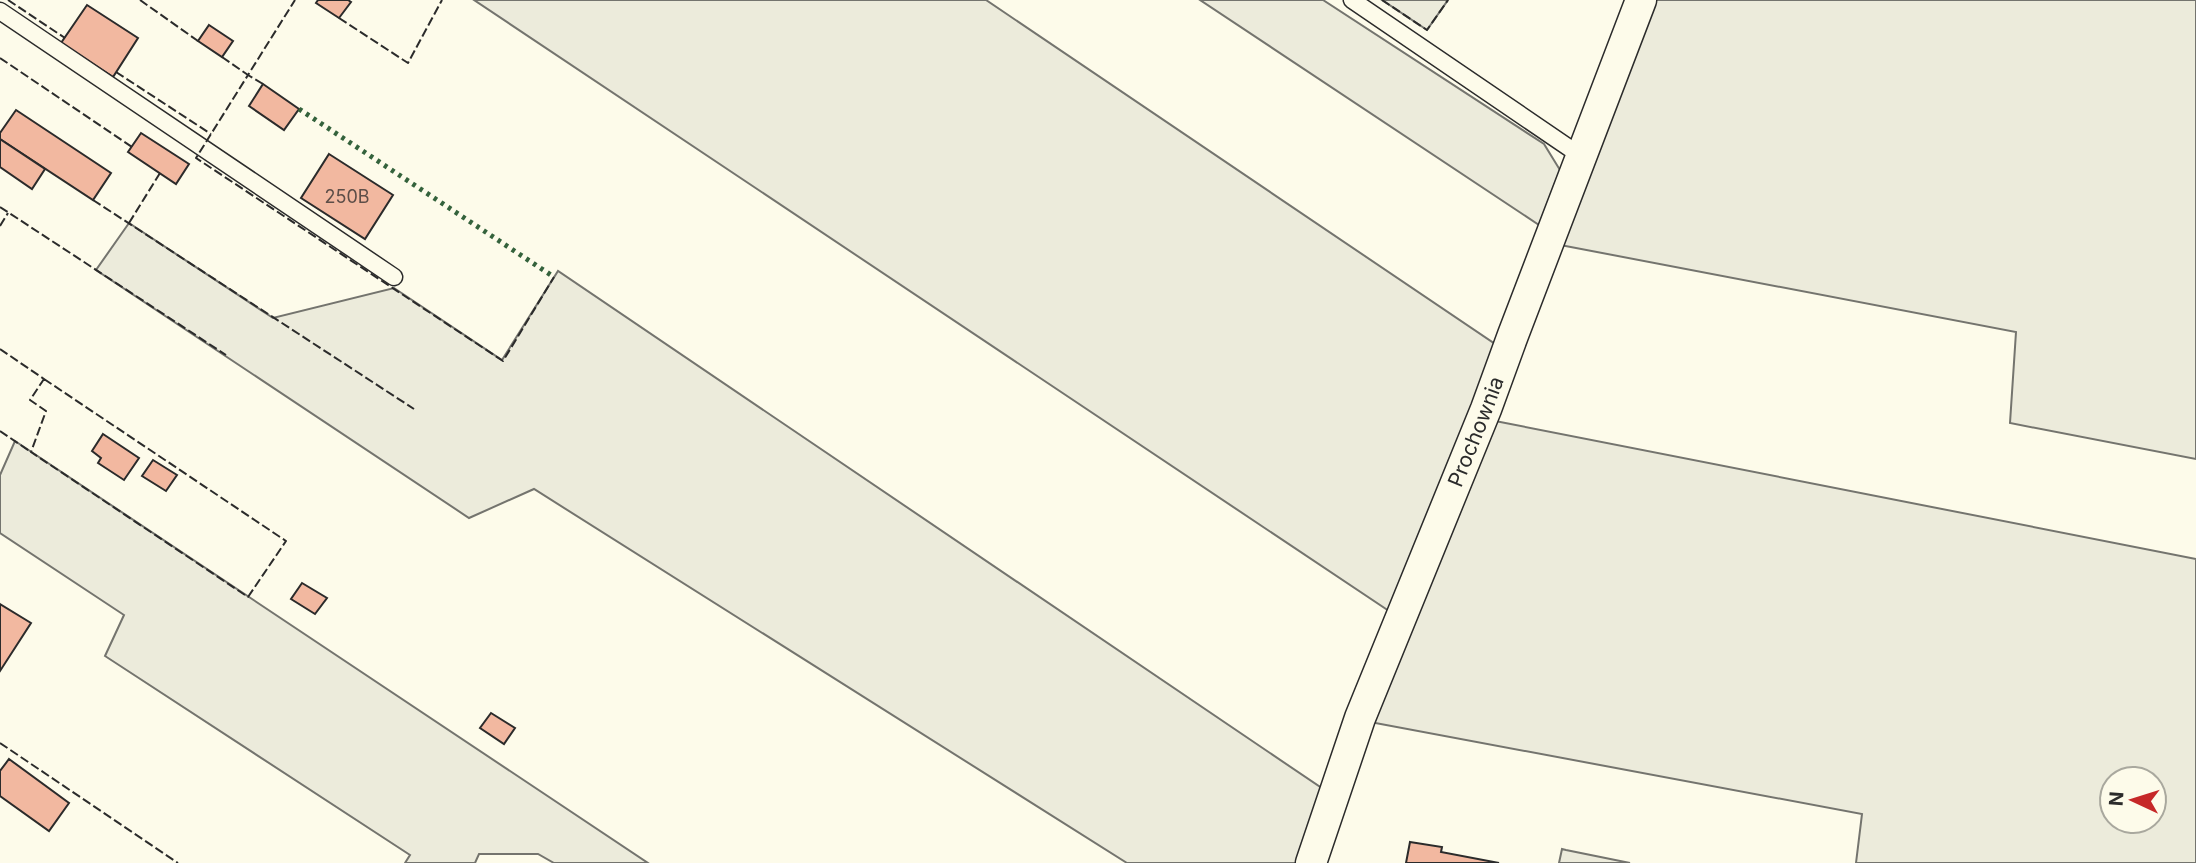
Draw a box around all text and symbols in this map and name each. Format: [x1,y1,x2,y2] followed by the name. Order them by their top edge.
[324,186,370,207] house number: 250B
[1443,373,1509,490] street label: Prochownia
[2098,765,2168,835] north arrow
[2105,791,2129,807] text: N

